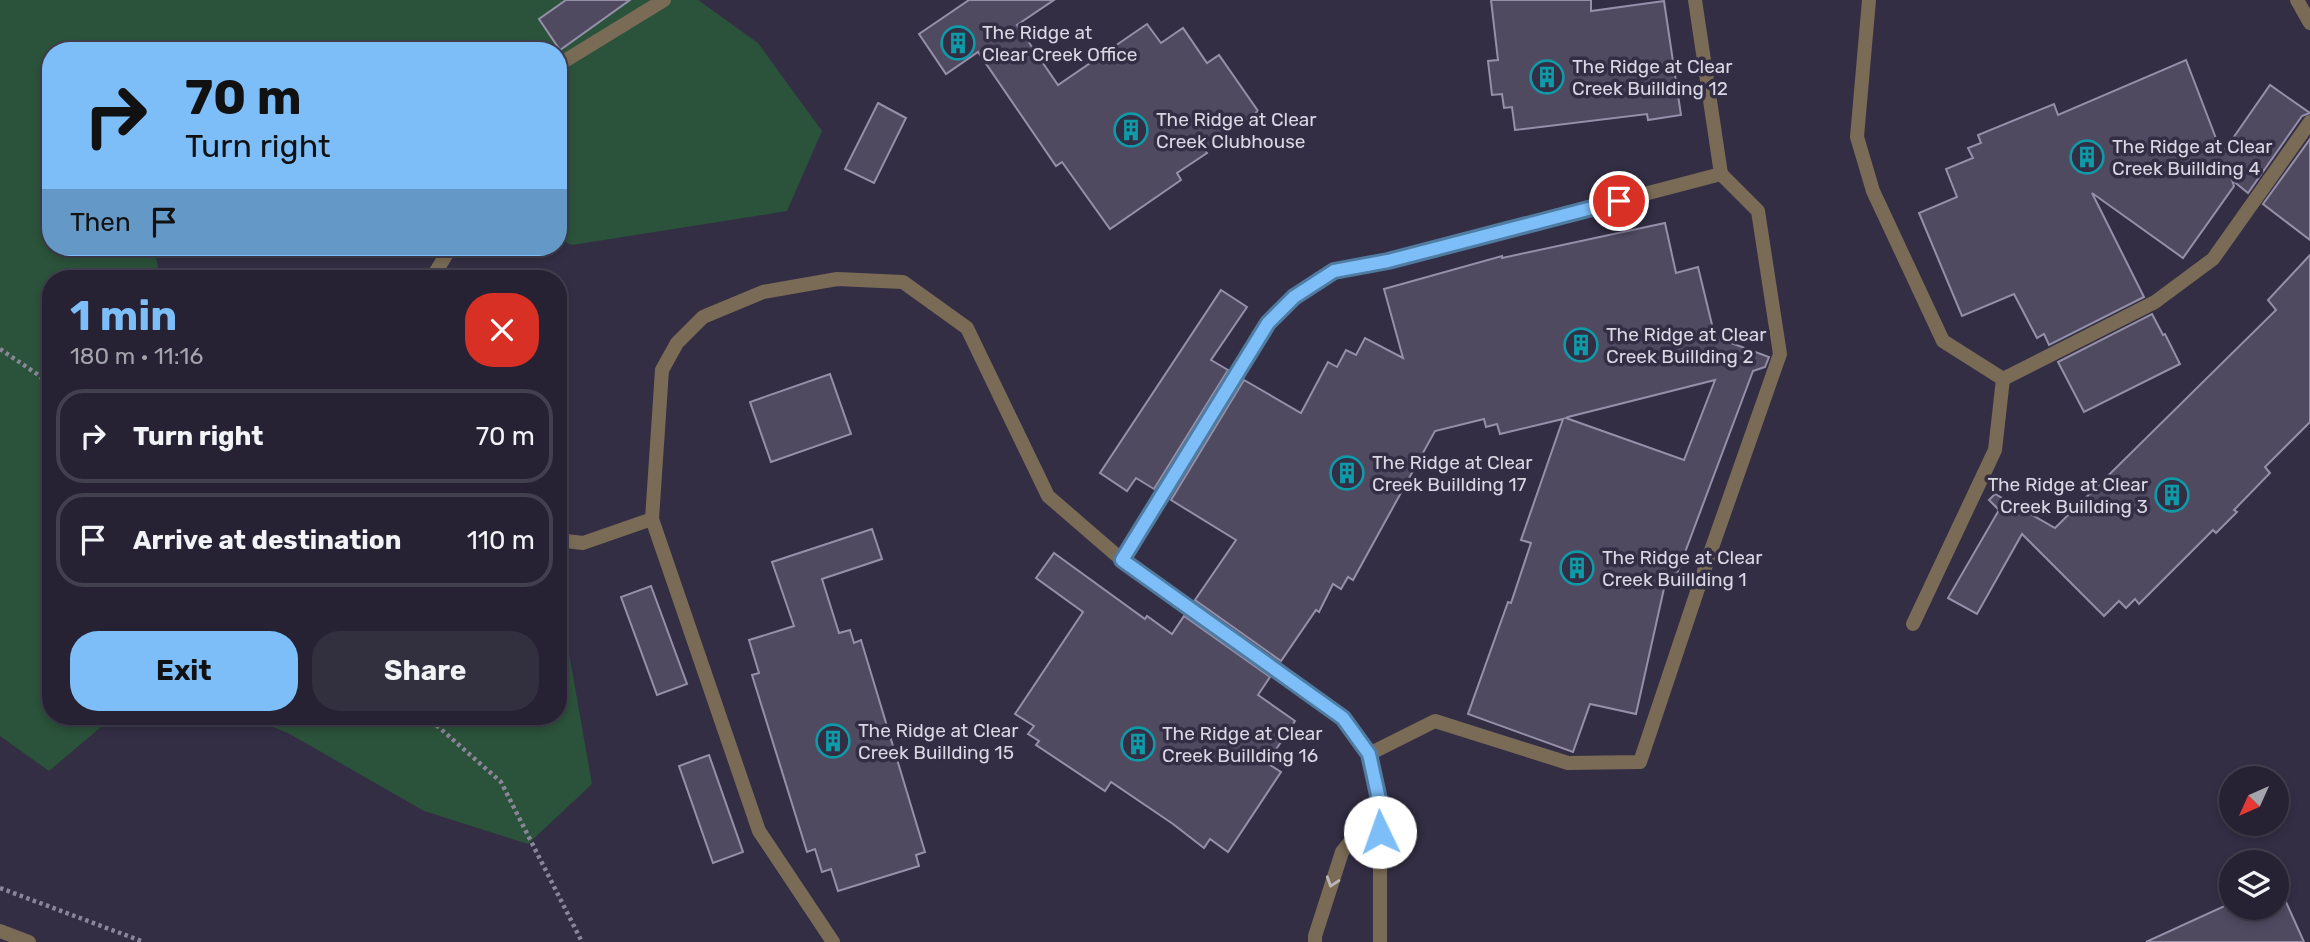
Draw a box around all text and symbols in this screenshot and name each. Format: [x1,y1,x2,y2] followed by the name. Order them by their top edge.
[982,21,1137,66] place label: The Ridge at Clear Creek Office
[939,24,977,62] building icon: The Ridge at Clear Creek Office
[1572,55,1733,100] place label: The Ridge at Clear Creek Buillding 12
[1528,58,1566,96] building icon: The Ridge at Clear Creek Buillding 12
[185,68,302,126] text: 70 m
[70,70,161,161] icon: right
[1156,108,1317,153] place label: The Ridge at Clear Creek Clubhouse
[1112,111,1150,149] building icon: The Ridge at Clear Creek Clubhouse
[185,127,330,165] text: Turn right
[2112,135,2273,180] place label: The Ridge at Clear Creek Buillding 4
[2068,138,2106,176] building icon: The Ridge at Clear Creek Buillding 4
[1589,171,1649,231] pin
[1600,182,1638,220] icon: arrive
[145,203,183,241] icon: arrive
[70,207,131,238] text: Then
[70,291,177,341] text: 1 min
[465,293,539,367] button: close
[1606,323,1767,368] place label: The Ridge at Clear Creek Buillding 2
[1562,326,1600,364] building icon: The Ridge at Clear Creek Buillding 2
[70,342,203,370] text: 180 m · 11:16
[74,417,112,455] icon: right
[133,421,263,452] text: Turn right
[476,421,535,452] text: 70 m
[1372,451,1533,496] place label: The Ridge at Clear Creek Buillding 17
[1328,454,1366,492] building icon: The Ridge at Clear Creek Buillding 17
[1987,473,2149,518] place label: The Ridge at Clear Creek Buillding 3
[2153,476,2191,514] building icon: The Ridge at Clear Creek Buillding 3
[74,521,112,559] icon: arrive
[133,525,401,556] text: Arrive at destination
[467,525,535,556] text: 110 m
[1602,546,1763,591] place label: The Ridge at Clear Creek Buillding 1
[1558,549,1596,587] building icon: The Ridge at Clear Creek Buillding 1
[70,631,298,711] button: Exit
[312,631,539,711] button: Share
[858,719,1019,764] place label: The Ridge at Clear Creek Buillding 15
[814,722,852,760] building icon: The Ridge at Clear Creek Buillding 15
[1162,722,1323,767] place label: The Ridge at Clear Creek Buillding 16
[1119,725,1157,763] building icon: The Ridge at Clear Creek Buillding 16
[2219,766,2289,836] north arrow
[2219,766,2289,920] map controls
[1343,795,1417,869] position arrow
[2219,850,2289,920] button: layers
[1326,876,1340,888] one-way arrow

